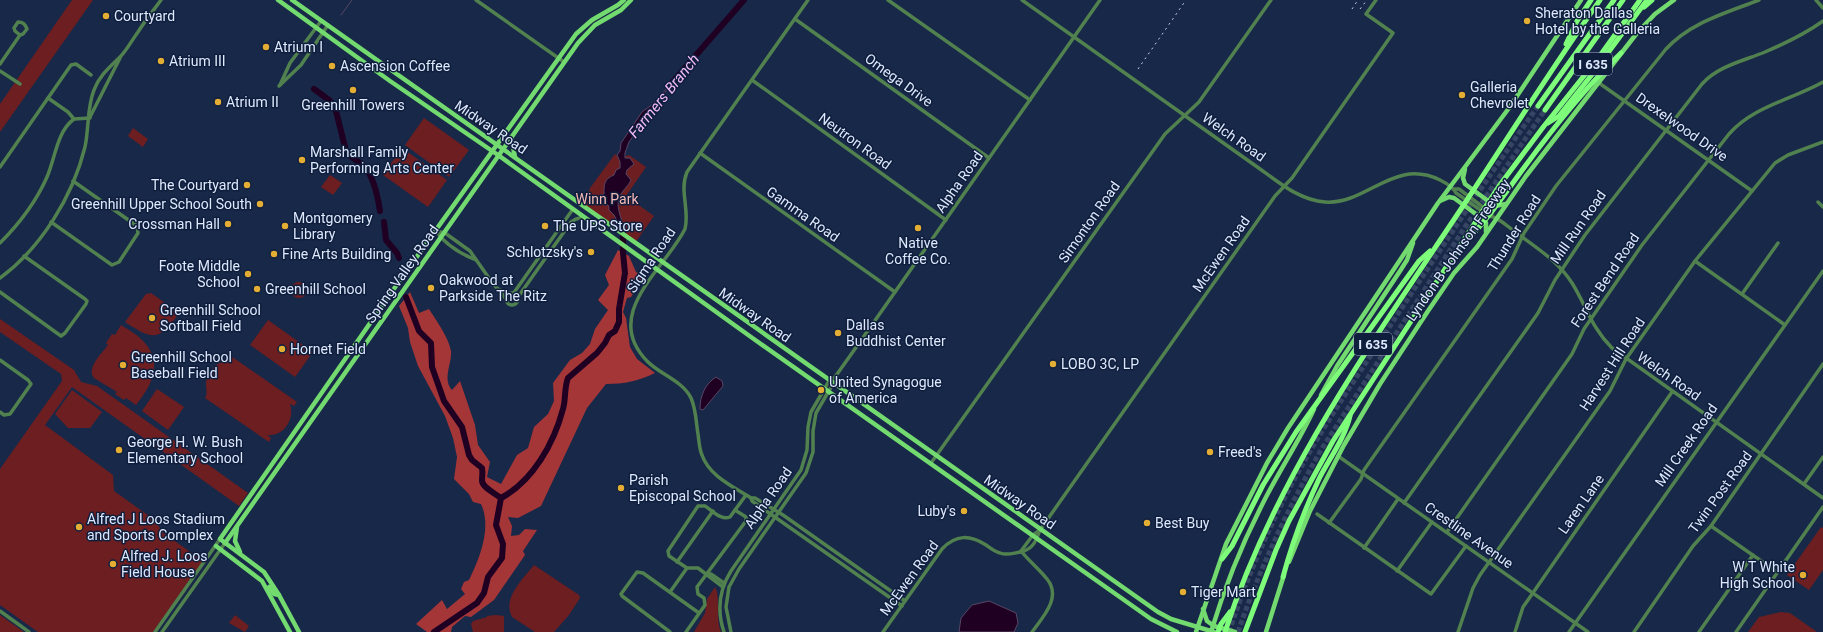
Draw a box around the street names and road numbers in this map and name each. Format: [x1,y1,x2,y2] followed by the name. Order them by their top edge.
[862,50,936,110] street label: Omega Drive
[1574,53,1612,75] road number: I 635
[1633,89,1731,165] street label: Drexelwood Drive
[452,97,530,157] street label: Midway Road
[816,109,894,173] street label: Neutron Road
[1199,109,1269,165] street label: Welch Road
[932,148,986,216] street label: Alpha Road
[1403,176,1513,324] street label: Lyndon B Johnson Freeway
[1055,178,1123,266] street label: Simonton Road
[764,183,842,245] street label: Gamma Road
[1547,187,1609,267] street label: Mill Run Road
[1484,192,1544,274] street label: Thunder Road
[1189,213,1253,295] street label: McEwen Road
[362,222,442,326] street label: Spring Valley Road
[623,224,679,296] street label: Sigma Road
[1568,230,1642,330] street label: Forest Bend Road
[716,284,794,346] street label: Midway Road
[1576,314,1648,414] street label: Harvest Hill Road
[1354,333,1392,355] road number: I 635
[1634,348,1704,404] street label: Welch Road
[1652,401,1720,489] street label: Mill Creek Road
[1685,448,1755,536] street label: Twin Post Road
[741,464,795,532] street label: Alpha Road
[981,471,1059,533] street label: Midway Road
[1555,471,1607,537] street label: Laren Lane
[1422,499,1516,571] street label: Crestline Avenue
[876,537,942,619] street label: McEwen Road

